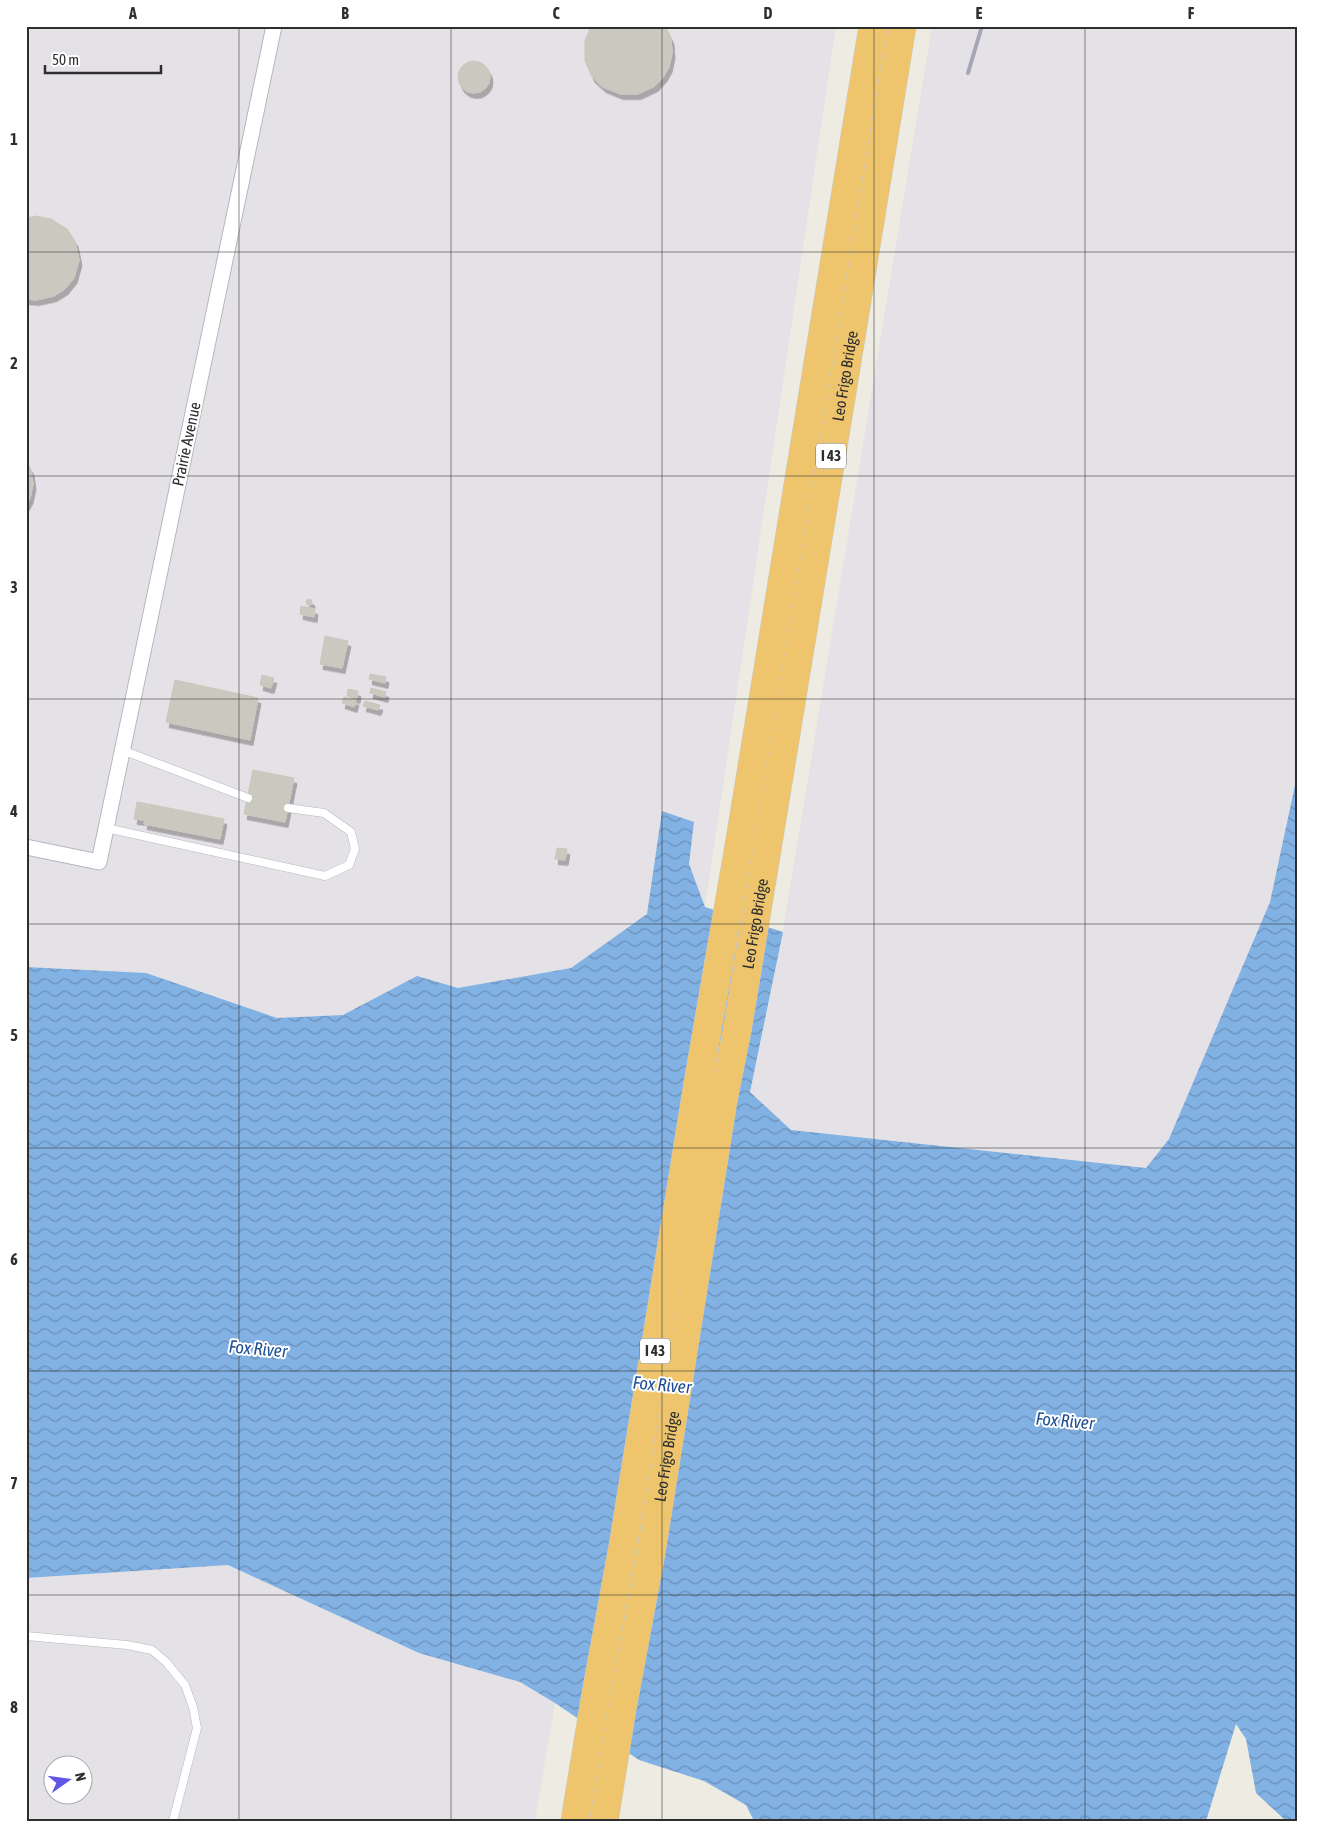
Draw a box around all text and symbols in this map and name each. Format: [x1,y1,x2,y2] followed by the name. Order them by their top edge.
[128,4,137,22] text: A
[341,4,349,22] text: B
[552,4,560,22] text: C
[764,4,773,22] text: D
[976,4,983,22] text: E
[1188,4,1195,22] text: F
[45,42,161,74] scale bar
[52,51,79,68] text: 50 m
[10,130,18,148] text: 1
[828,329,861,423] street label: Leo Frigo Bridge
[10,354,18,372] text: 2
[168,400,204,488] street label: Prairie Avenue
[816,444,846,468] road number: I 43
[10,578,18,596] text: 3
[9,802,18,820] text: 4
[738,877,771,970] street label: Leo Frigo Bridge
[10,1026,18,1044] text: 5
[10,1250,18,1268] text: 6
[228,1335,289,1362] water label: Fox River
[640,1338,670,1364] road number: I 43
[632,1371,693,1398] water label: Fox River
[1035,1407,1096,1434] water label: Fox River
[650,1410,682,1503] street label: Leo Frigo Bridge
[10,1474,18,1492] text: 7
[10,1698,18,1716] text: 8
[42,1754,92,1804] north arrow
[72,1771,89,1783] text: N

